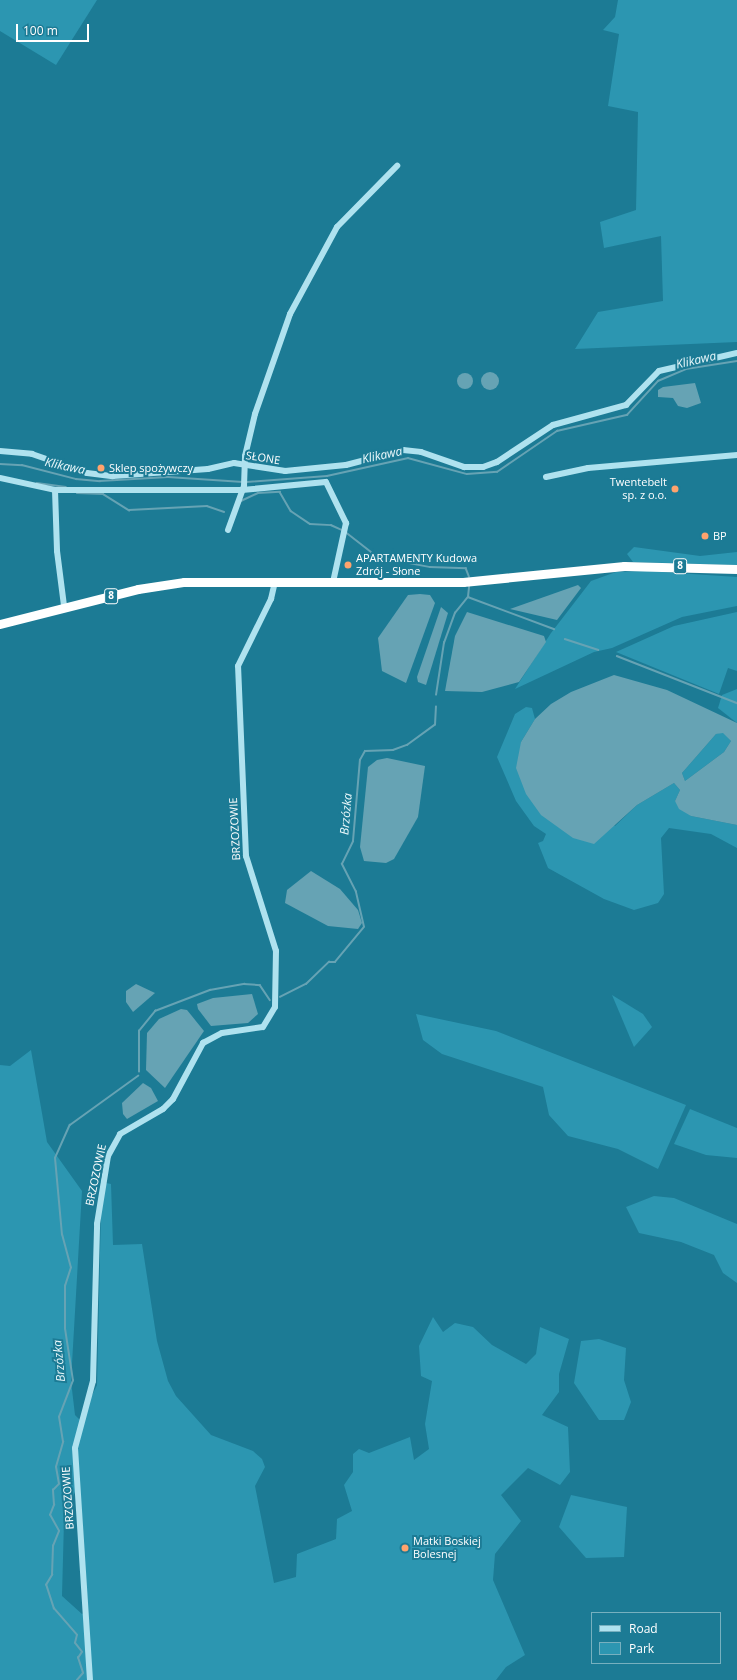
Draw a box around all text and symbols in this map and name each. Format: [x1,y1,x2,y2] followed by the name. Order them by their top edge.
[18,16,91,42] scale bar
[23,22,58,39] text: 100 m
[675,348,717,372] water label: Klikawa
[361,444,403,466] water label: Klikawa
[245,449,281,467] street label: SŁONE
[44,455,86,477] water label: Klikawa
[109,461,193,475] place label: Sklep spożywczy
[96,463,106,473] marker: Sklep spożywczy
[610,476,667,502] place label: Twentebelt sp. z o.o.
[670,484,680,494] marker: Twentebelt sp. z o.o.
[713,529,727,543] place label: BP
[700,531,710,541] marker: BP
[356,552,477,578] place label: APARTAMENTY Kudowa Zdrój - Słone
[673,558,687,574] road number: 8
[343,560,353,570] marker: APARTAMENTY Kudowa Zdrój - Słone
[104,588,118,604] road number: 8
[337,792,355,836] water label: Brzózka
[227,797,243,861] street label: BRZOZOWIE
[83,1143,109,1207] street label: BRZOZOWIE
[50,1339,68,1383] water label: Brzózka
[59,1466,77,1530] street label: BRZOZOWIE
[413,1535,481,1561] place label: Matki Boskiej Bolesnej
[400,1543,410,1553] marker: Matki Boskiej Bolesnej
[591,1612,721,1664] legend
[629,1620,658,1637] text: Road
[629,1640,654,1657] text: Park

